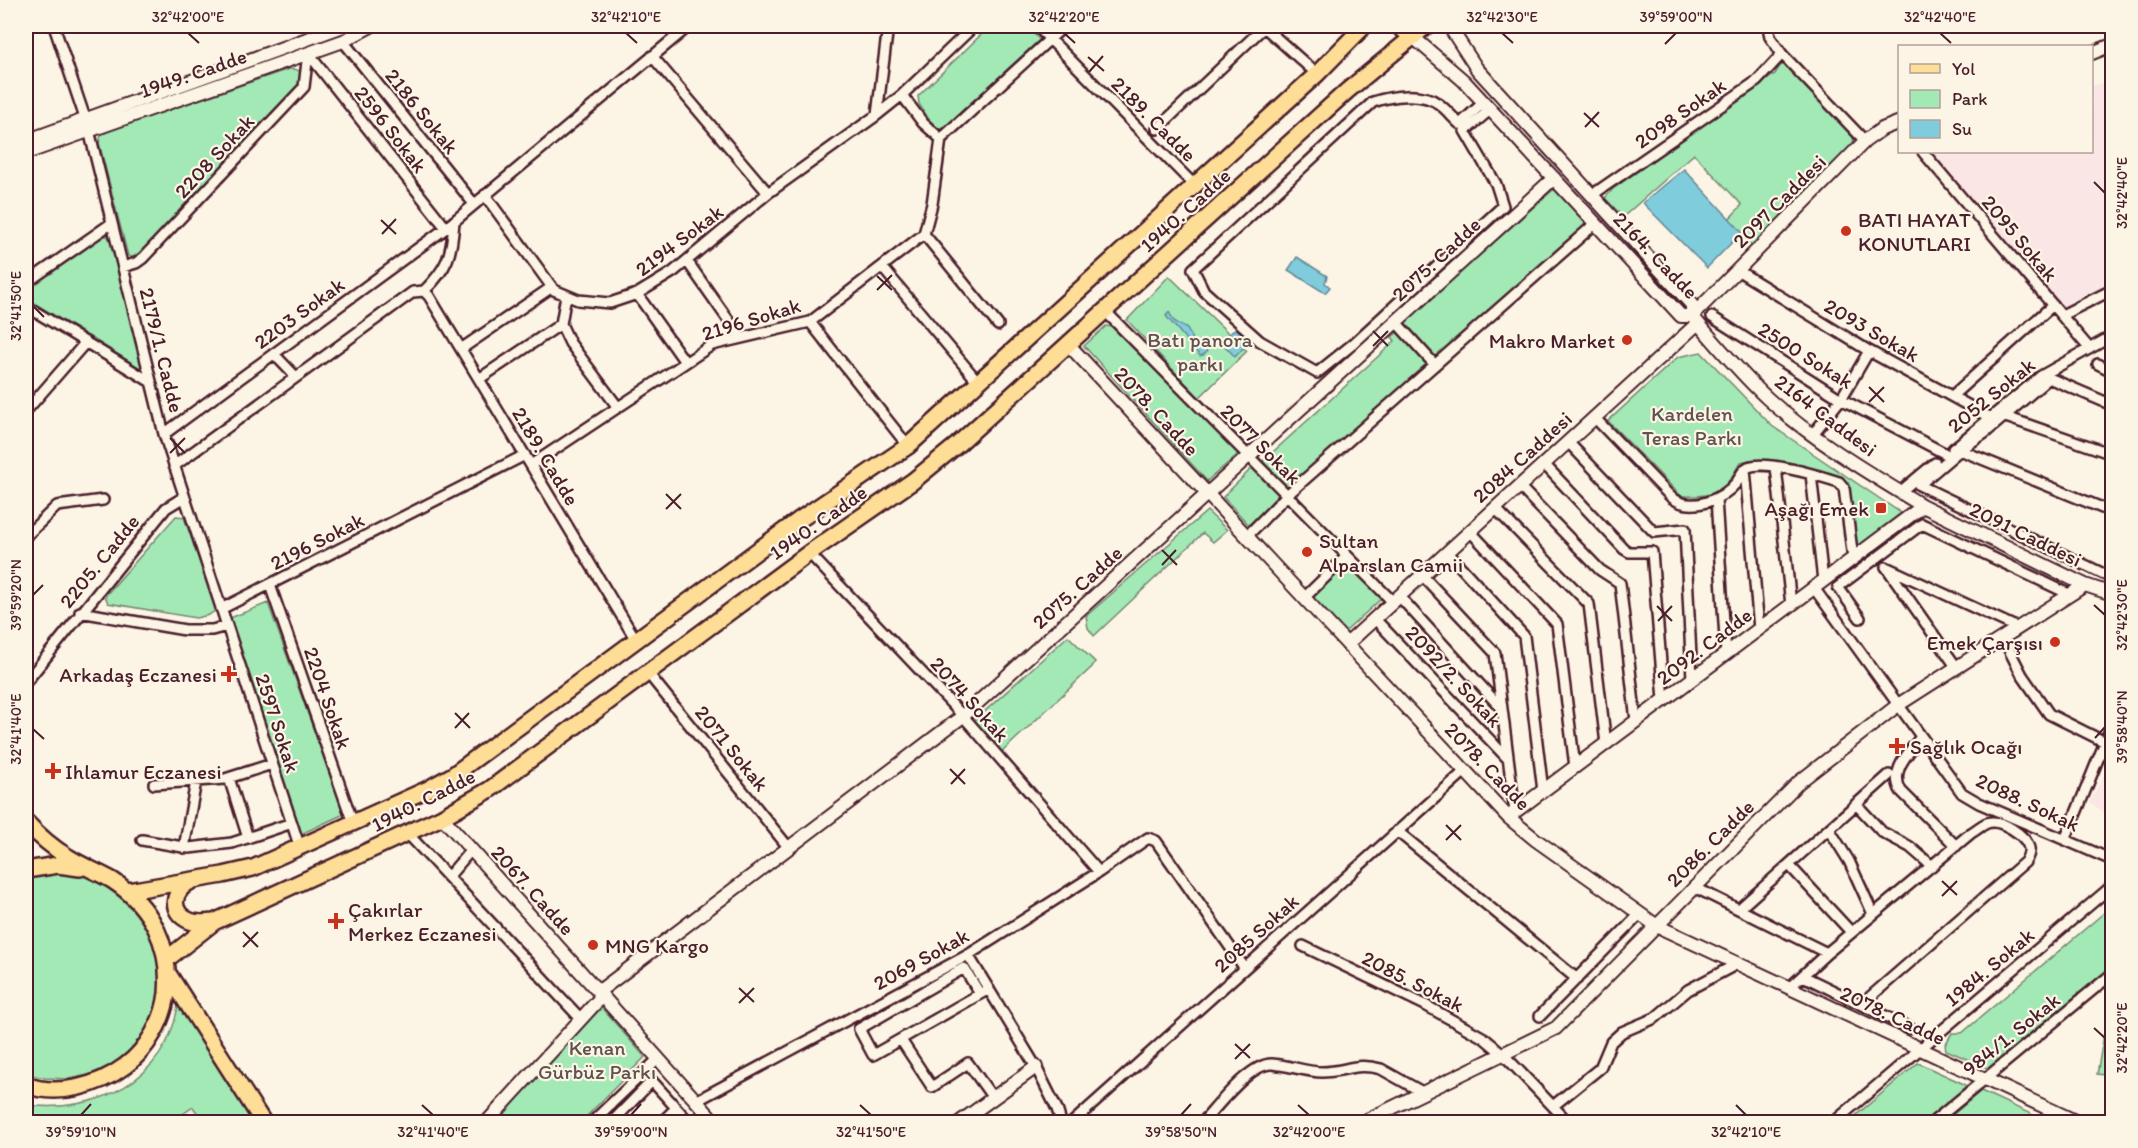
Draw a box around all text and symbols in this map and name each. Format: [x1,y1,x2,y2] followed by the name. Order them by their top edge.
[152,8,224,26] text: 32°42'00"E
[591,8,661,26] text: 32°42'10"E
[1028,8,1100,26] text: 32°42'20"E
[1466,8,1538,26] text: 32°42'30"E
[1639,8,1713,26] text: 39°59'00"N
[1904,8,1976,26] text: 32°42'40"E
[136,43,250,103] street label: 1949. Cadde
[1898,45,2093,153] legend
[1952,58,1975,80] text: Yol
[380,63,464,159] street label: 2186 Sokak
[1106,71,1202,167] street label: 2189. Cadde
[1630,72,1731,154] street label: 2098 Sokak
[349,81,433,178] street label: 2596 Sokak
[1952,88,1987,110] text: Park
[169,109,259,203] street label: 2208 Sokak
[1952,118,1972,140] text: Su
[1727,149,1831,253] street label: 2097 Caddesi
[2113,157,2131,229] text: 32°42'40"E
[1134,163,1236,257] street label: 1940. Cadde
[1977,190,2064,287] street label: 2095 Sokak
[630,199,728,281] street label: 2194 Sokak
[1608,206,1704,304] street label: 2164. Cadde
[1858,207,1971,256] place label: BATI HAYAT KONUTLARI
[1386,211,1486,307] street label: 2075. Cadde
[1839,224,1853,238] marker: BATI HAYAT KONUTLARI
[7,271,25,341] text: 32°41'50"E
[249,272,349,354] street label: 2203 Sokak
[134,285,190,415] street label: 2179/1. Cadde
[699,292,804,346] street label: 2196 Sokak
[1820,293,1924,367] street label: 2093 Sokak
[1754,316,1858,394] street label: 2500 Sokak
[1147,327,1253,376] park label: Batı panora parkı
[1489,328,1615,353] place label: Makro Market
[1620,333,1634,347] marker: Makro Market
[1942,352,2040,438] street label: 2052 Sokak
[1109,361,1205,461] street label: 2078. Cadde
[1770,369,1882,461] street label: 2164 Caddesi
[1215,398,1307,490] street label: 2077 Sokak
[1642,401,1742,450] park label: Kardelen Teras Parkı
[507,402,585,510] street label: 2189. Cadde
[1467,406,1577,508] street label: 2084 Caddesi
[764,479,872,565] street label: 1940. Cadde
[1764,496,1869,521] place label: Aşağı Emek
[1966,496,2086,572] street label: 2091 Caddesi
[1874,501,1888,515] marker: Aşağı Emek
[266,507,368,575] street label: 2196 Sokak
[54,509,144,613] street label: 2205. Cadde
[1319,528,1463,577] place label: Sultan Alparslan Camii
[1027,540,1127,634] street label: 2075. Cadde
[1300,545,1314,559] marker: Sultan Alparslan Camii
[7,559,25,631] text: 39°59'20"N
[2113,579,2131,651] text: 32°42'30"E
[1651,602,1757,690] street label: 2092. Cadde
[1400,620,1508,732] street label: 2092/2. Sokak
[1927,630,2043,655] place label: Emek Çarşısı
[2048,635,2062,649] marker: Emek Çarşısı
[299,643,357,753] street label: 2204 Sokak
[925,651,1015,747] street label: 2074 Sokak
[59,662,217,687] place label: Arkadaş Eczanesi
[222,667,236,681] marker: Arkadaş Eczanesi
[250,670,306,776] street label: 2597 Sokak
[2113,690,2131,764] text: 39°58'40"N
[7,693,25,765] text: 32°41'40"E
[690,700,774,796] street label: 2071 Sokak
[1440,717,1536,815] street label: 2078. Cadde
[1910,734,2022,759] place label: Sağlık Ocağı
[1888,737,1906,755] marker: Sağlık Ocağı
[65,759,222,784] place label: Ihlamur Eczanesi
[367,763,479,837] street label: 1940. Cadde
[46,764,60,778] marker: Ihlamur Eczanesi
[1972,767,2084,837] street label: 2088. Sokak
[1661,794,1759,892] street label: 2086. Cadde
[486,840,580,940] street label: 2067. Cadde
[1208,888,1304,978] street label: 2085 Sokak
[348,897,497,946] place label: Çakırlar Merkez Eczanesi
[329,914,343,928] marker: Çakırlar Merkez Eczanesi
[869,922,973,995] street label: 2069 Sokak
[1939,922,2039,1012] street label: 1984. Sokak
[605,933,709,958] place label: MNG Kargo
[586,938,600,952] marker: MNG Kargo
[1358,945,1468,1017] street label: 2085. Sokak
[1836,980,1950,1050] street label: 2078. Cadde
[1957,987,2065,1081] street label: 984/1. Sokak
[2113,1002,2131,1074] text: 32°42'20"E
[538,1035,656,1084] park label: Kenan Gürbüz Parkı
[46,1123,116,1141] text: 39°59'10"N
[397,1123,469,1141] text: 32°41'40"E
[594,1123,668,1141] text: 39°59'00"N
[836,1123,906,1141] text: 32°41'50"E
[1145,1123,1217,1141] text: 39°58'50"N
[1273,1123,1345,1141] text: 32°42'00"E
[1711,1123,1781,1141] text: 32°42'10"E

